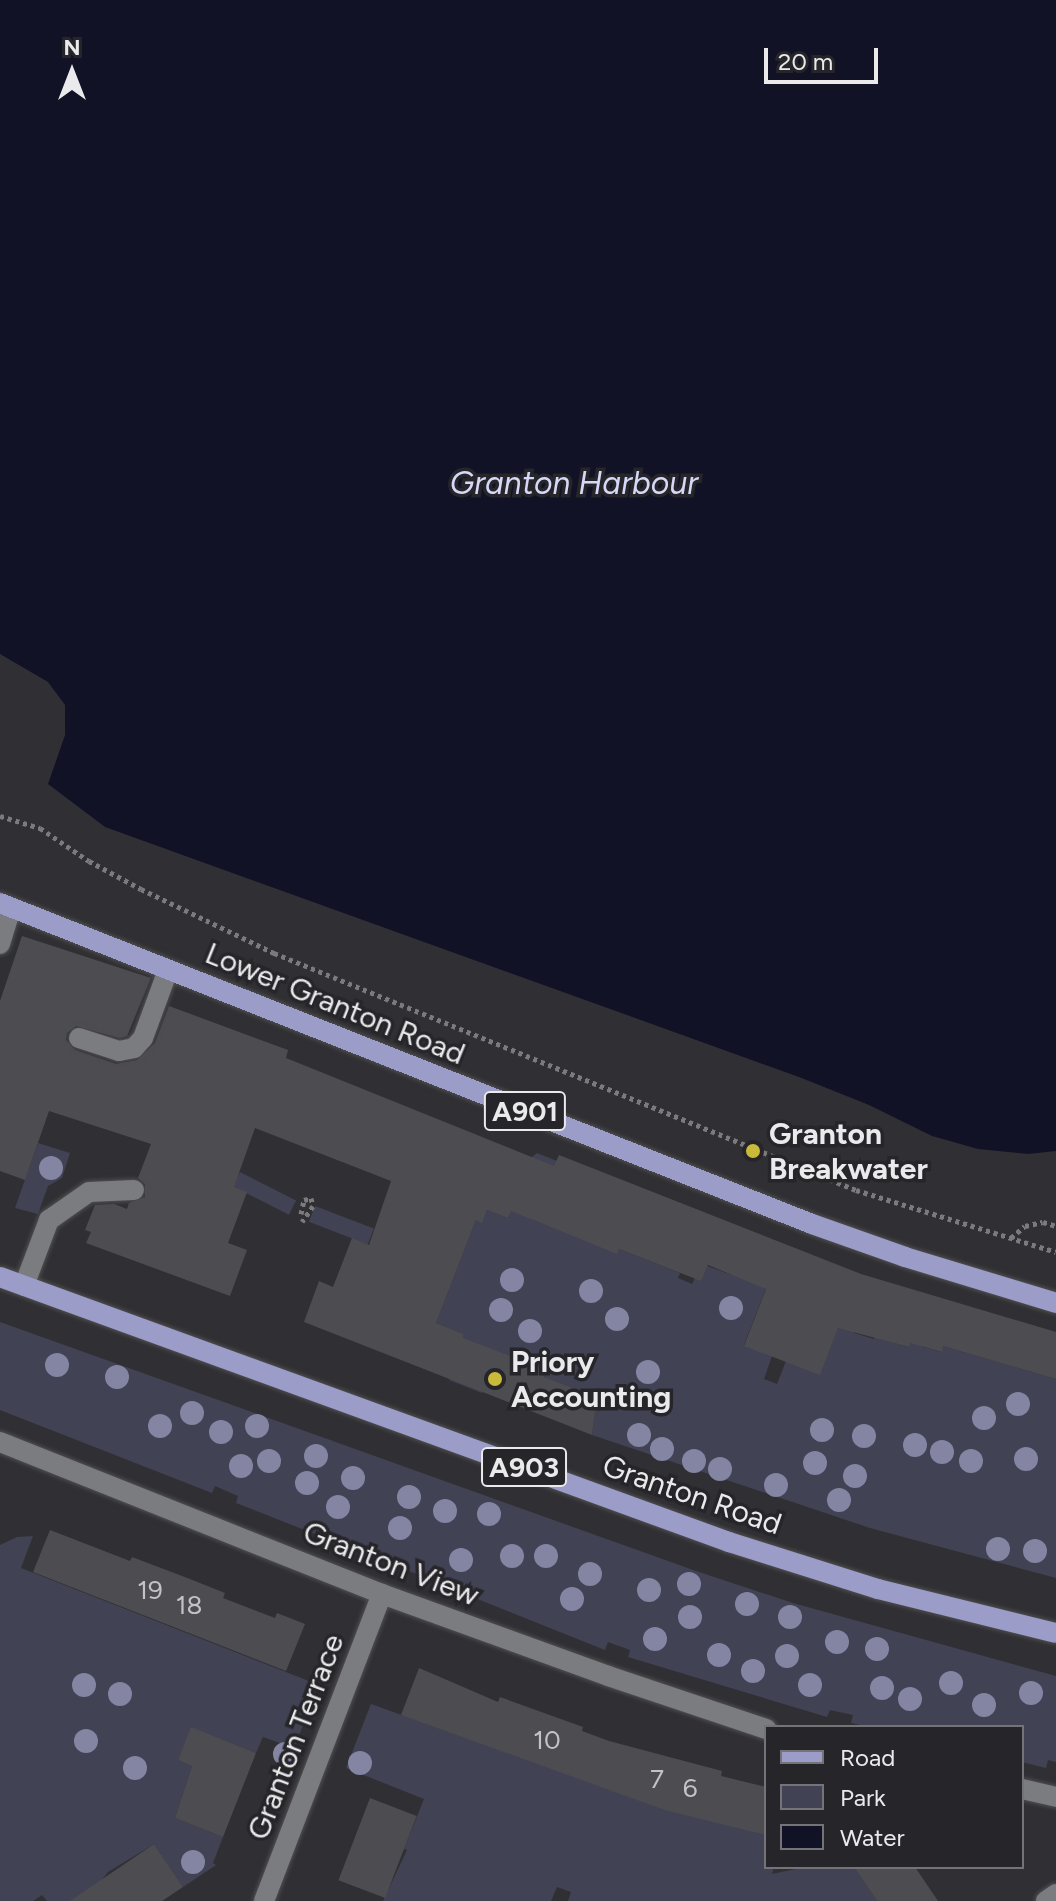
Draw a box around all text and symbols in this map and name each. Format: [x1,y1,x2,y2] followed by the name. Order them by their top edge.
[32,32,112,112] north arrow
[768,32,882,82] scale bar
[63,34,81,61] text: N
[778,47,833,76] text: 20 m
[450,464,698,502] water label: Granton Harbour
[200,936,470,1072] street label: Lower Granton Road
[483,1087,567,1135] road number: A901
[769,1116,928,1186] place label: Granton Breakwater
[744,1142,762,1160] marker: Granton Breakwater
[511,1344,671,1414] place label: Priory Accounting
[486,1370,504,1388] marker: Priory Accounting
[480,1443,568,1491] road number: A903
[598,1448,786,1542] street label: Granton Road
[298,1514,484,1614] street label: Granton View
[137,1575,163,1607] house number: 19
[176,1590,202,1622] house number: 18
[240,1629,352,1845] street label: Granton Terrace
[533,1725,561,1757] house number: 10
[764,1725,1024,1869] legend
[840,1743,895,1772] text: Road
[650,1764,664,1796] house number: 7
[683,1773,697,1805] house number: 6
[840,1783,886,1812] text: Park
[840,1823,905,1852] text: Water

